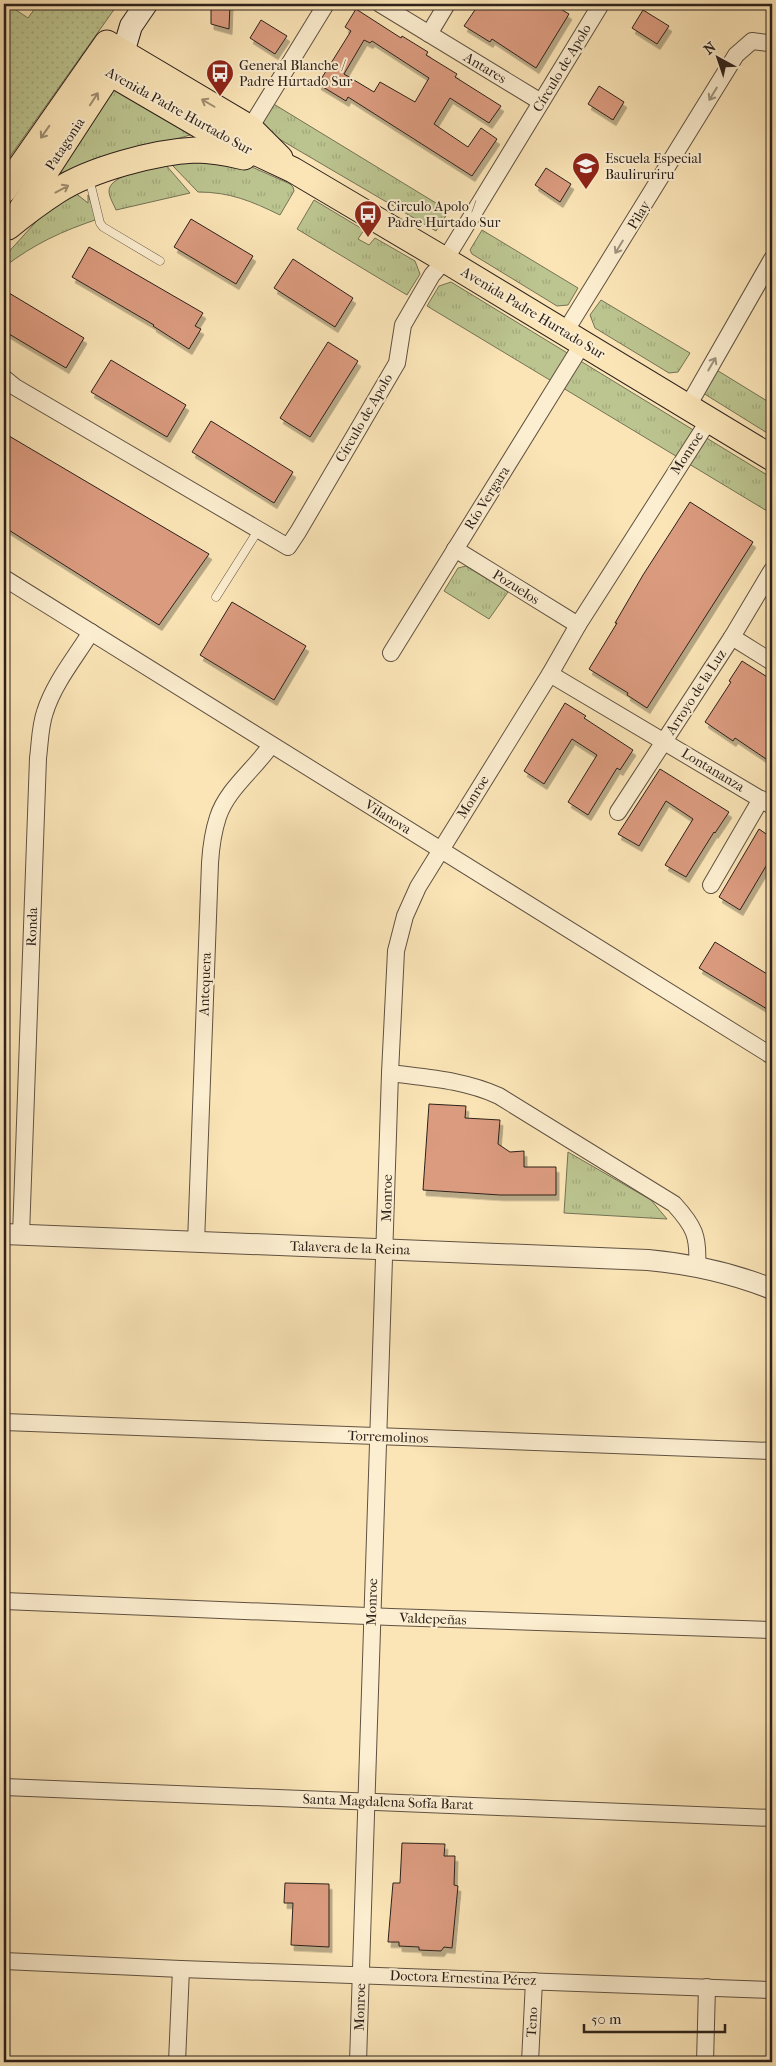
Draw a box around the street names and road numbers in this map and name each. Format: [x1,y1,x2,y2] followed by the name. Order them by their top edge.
[529,21,595,115] street label: Círculo de Apolo
[460,48,509,87] street label: Antares
[102,63,255,158] street label: Avenida Padre Hurtado Sur
[42,114,89,174] street label: Patagonia
[624,197,654,232] street label: Pilay
[457,263,608,363] street label: Avenida Padre Hurtado Sur
[332,371,396,465] street label: Círculo de Apolo
[667,428,707,478] street label: Monroe
[461,463,514,533] street label: Río Vergara
[489,566,543,608] street label: Pozuelos
[662,646,730,739] street label: Arroyo de la Luz
[678,745,748,796] street label: Lontananza
[453,772,493,822] street label: Monroe
[361,796,415,838] street label: Vilanova
[23,907,41,947] street label: Ronda
[195,951,215,1017] street label: Antequera
[378,1174,396,1222] street label: Monroe
[290,1237,411,1259] street label: Talavera de la Reina
[347,1427,429,1447] street label: Torremolinos
[363,1578,381,1626] street label: Monroe
[398,1609,467,1629] street label: Valdepeñas
[302,1791,474,1813] street label: Santa Magdalena Sofía Barat
[389,1967,537,1989] street label: Doctora Ernestina Pérez
[351,1983,369,2031] street label: Monroe
[523,2006,541,2038] street label: Teno

